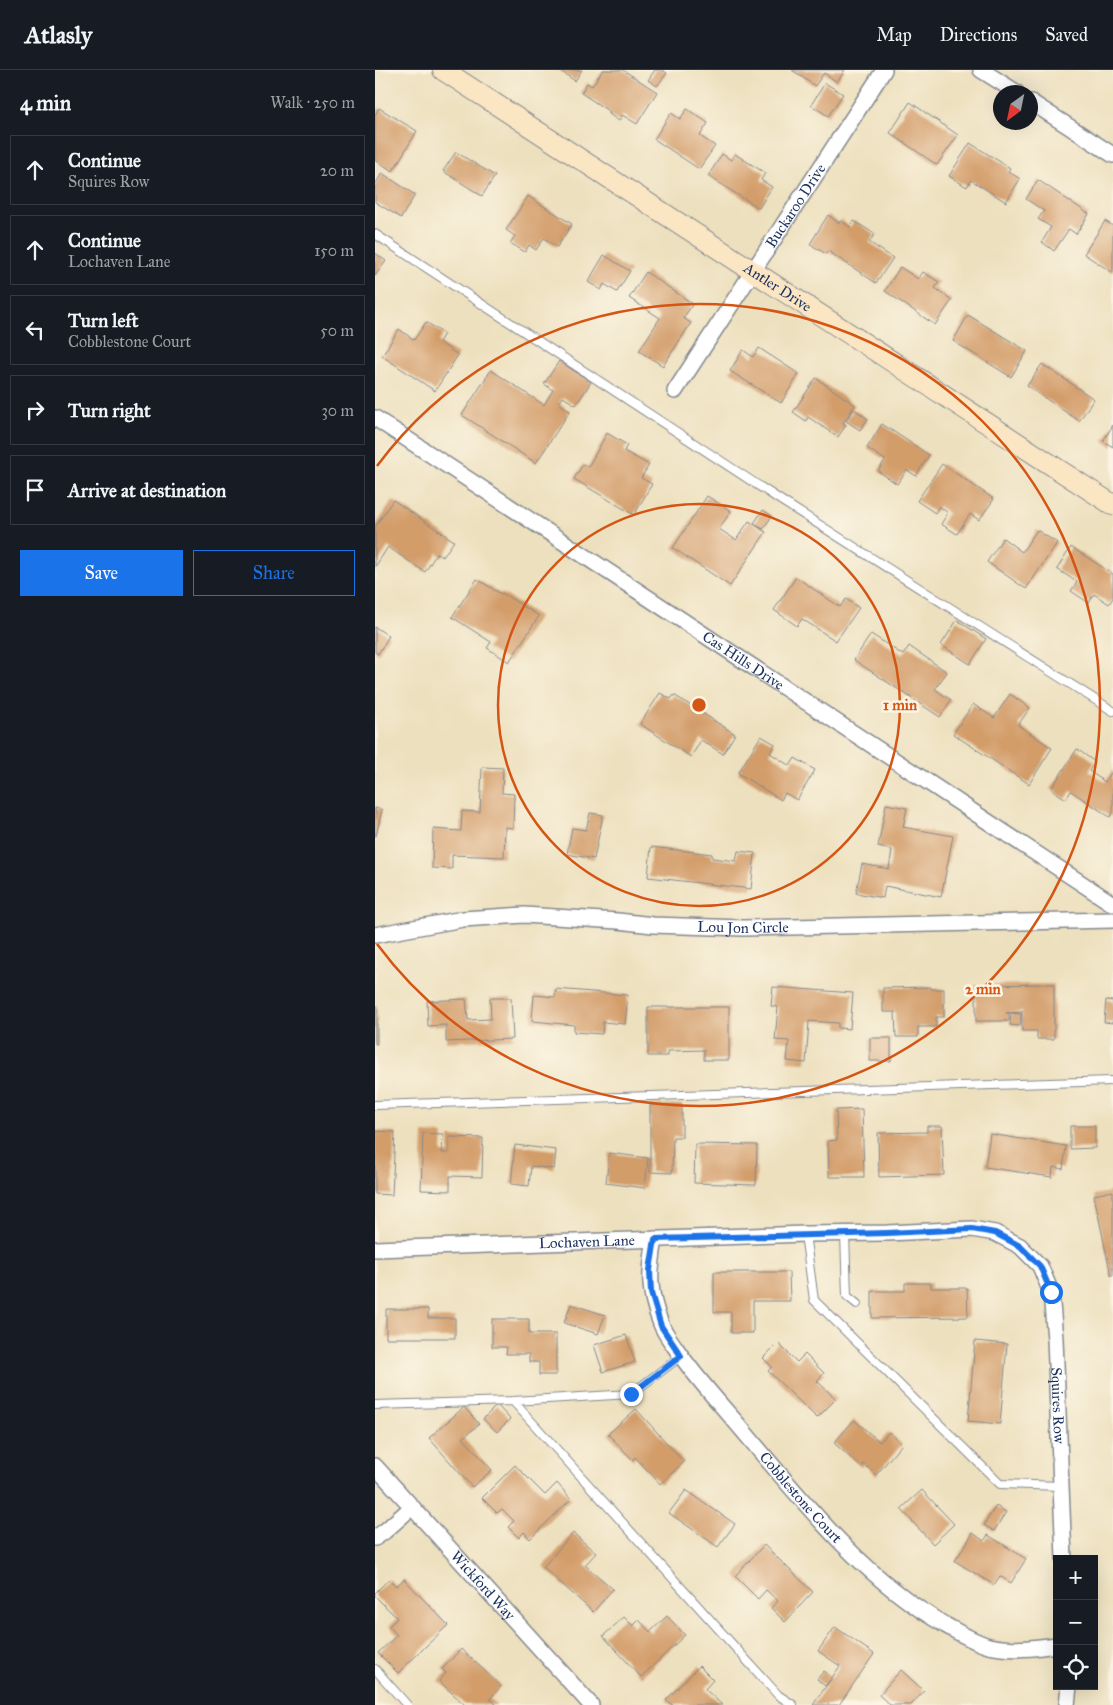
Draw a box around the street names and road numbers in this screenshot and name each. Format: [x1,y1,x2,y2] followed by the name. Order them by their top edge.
[762,160,829,251] street label: Buckaroo Drive
[739,258,815,316] street label: Antler Drive
[699,627,788,694] street label: Cas Hills Drive
[697,917,789,938] street label: Lou Jon Circle
[539,1231,635,1252] street label: Lochaven Lane
[1047,1367,1068,1444] street label: Squires Row
[756,1448,846,1547] street label: Cobblestone Court
[447,1547,520,1625] street label: Wickford Way

